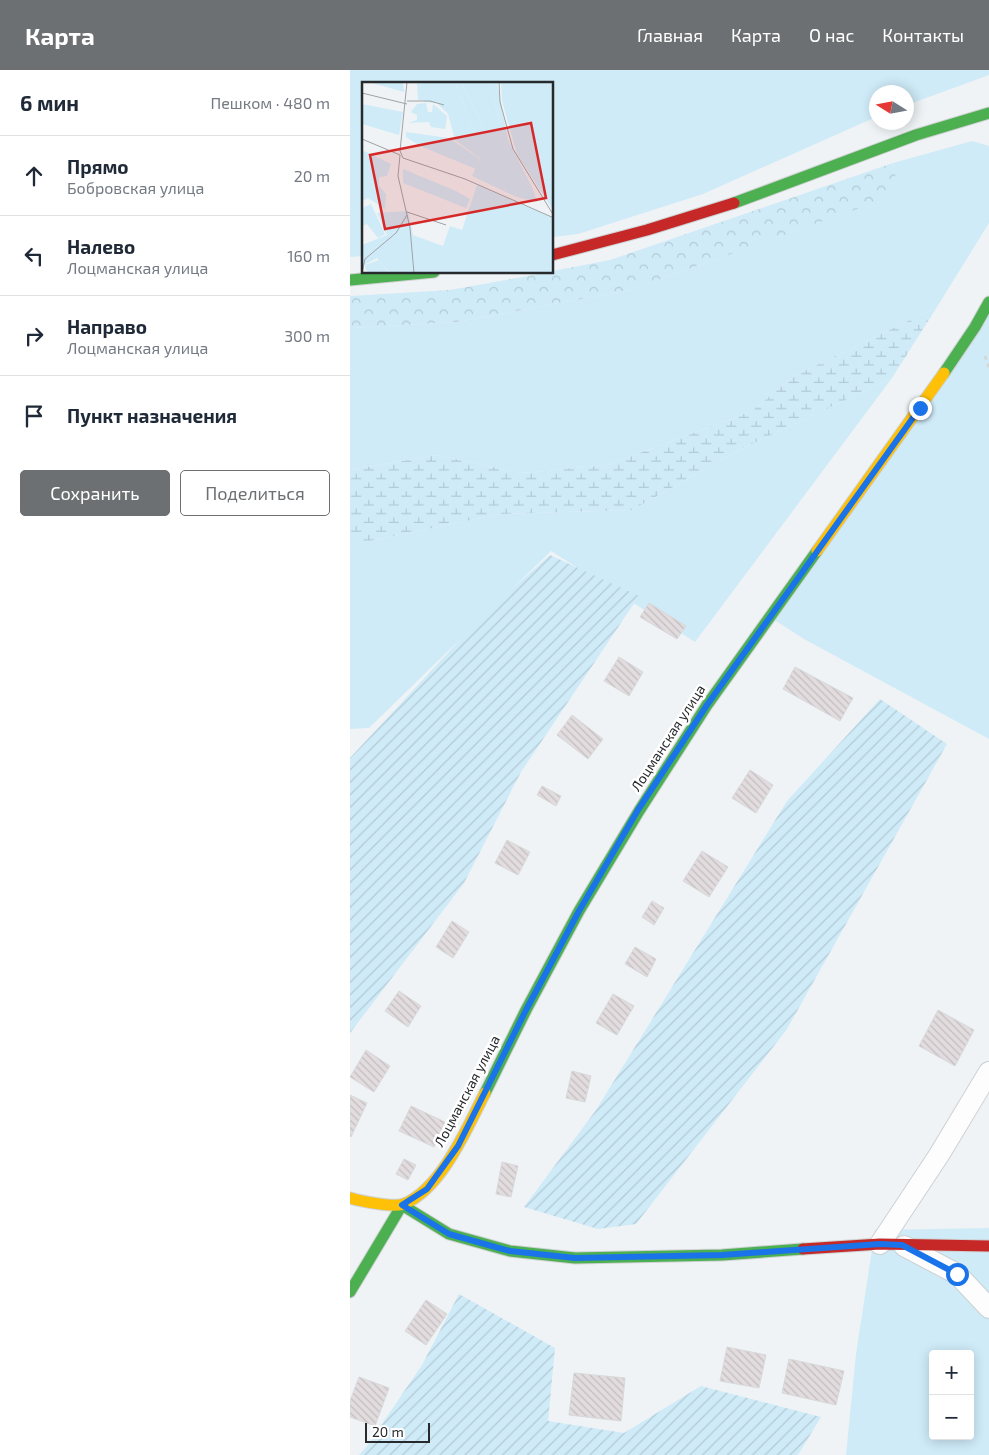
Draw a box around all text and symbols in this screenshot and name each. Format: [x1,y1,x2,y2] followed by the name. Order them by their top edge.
[25,21,95,50] text: Карта
[637,24,703,46] text: Главная
[731,24,781,46] text: Карта
[809,24,854,46] text: О нас
[882,24,964,46] text: Контакты
[362,82,554,274] inset map
[869,85,914,130] north arrow
[20,90,79,115] text: 6 мин
[210,93,330,112] text: Пешком · 480 m
[67,155,129,178] text: Прямо
[20,162,48,190] icon: ahead
[294,166,330,185] text: 20 m
[67,178,204,197] text: Бобровская улица
[67,235,135,258] text: Налево
[20,242,48,270] icon: left
[287,246,330,265] text: 160 m
[67,258,208,277] text: Лоцманская улица
[67,315,147,338] text: Направо
[20,322,48,350] icon: right
[284,326,330,345] text: 300 m
[67,338,208,357] text: Лоцманская улица
[909,397,932,420] route end
[20,402,48,430] icon: arrive
[67,404,237,427] text: Пункт назначения
[20,470,170,516] button: Сохранить
[180,470,330,516] button: Поделиться
[627,681,708,794] street label: Лоцманская улица
[430,1032,503,1149] street label: Лоцманская улица
[946,1263,969,1286] route start
[929,1350,974,1440] map controls
[929,1350,974,1395] button: +
[929,1395,974,1440] button: −
[365,1420,430,1443] scale bar
[372,1423,404,1440] text: 20 m

